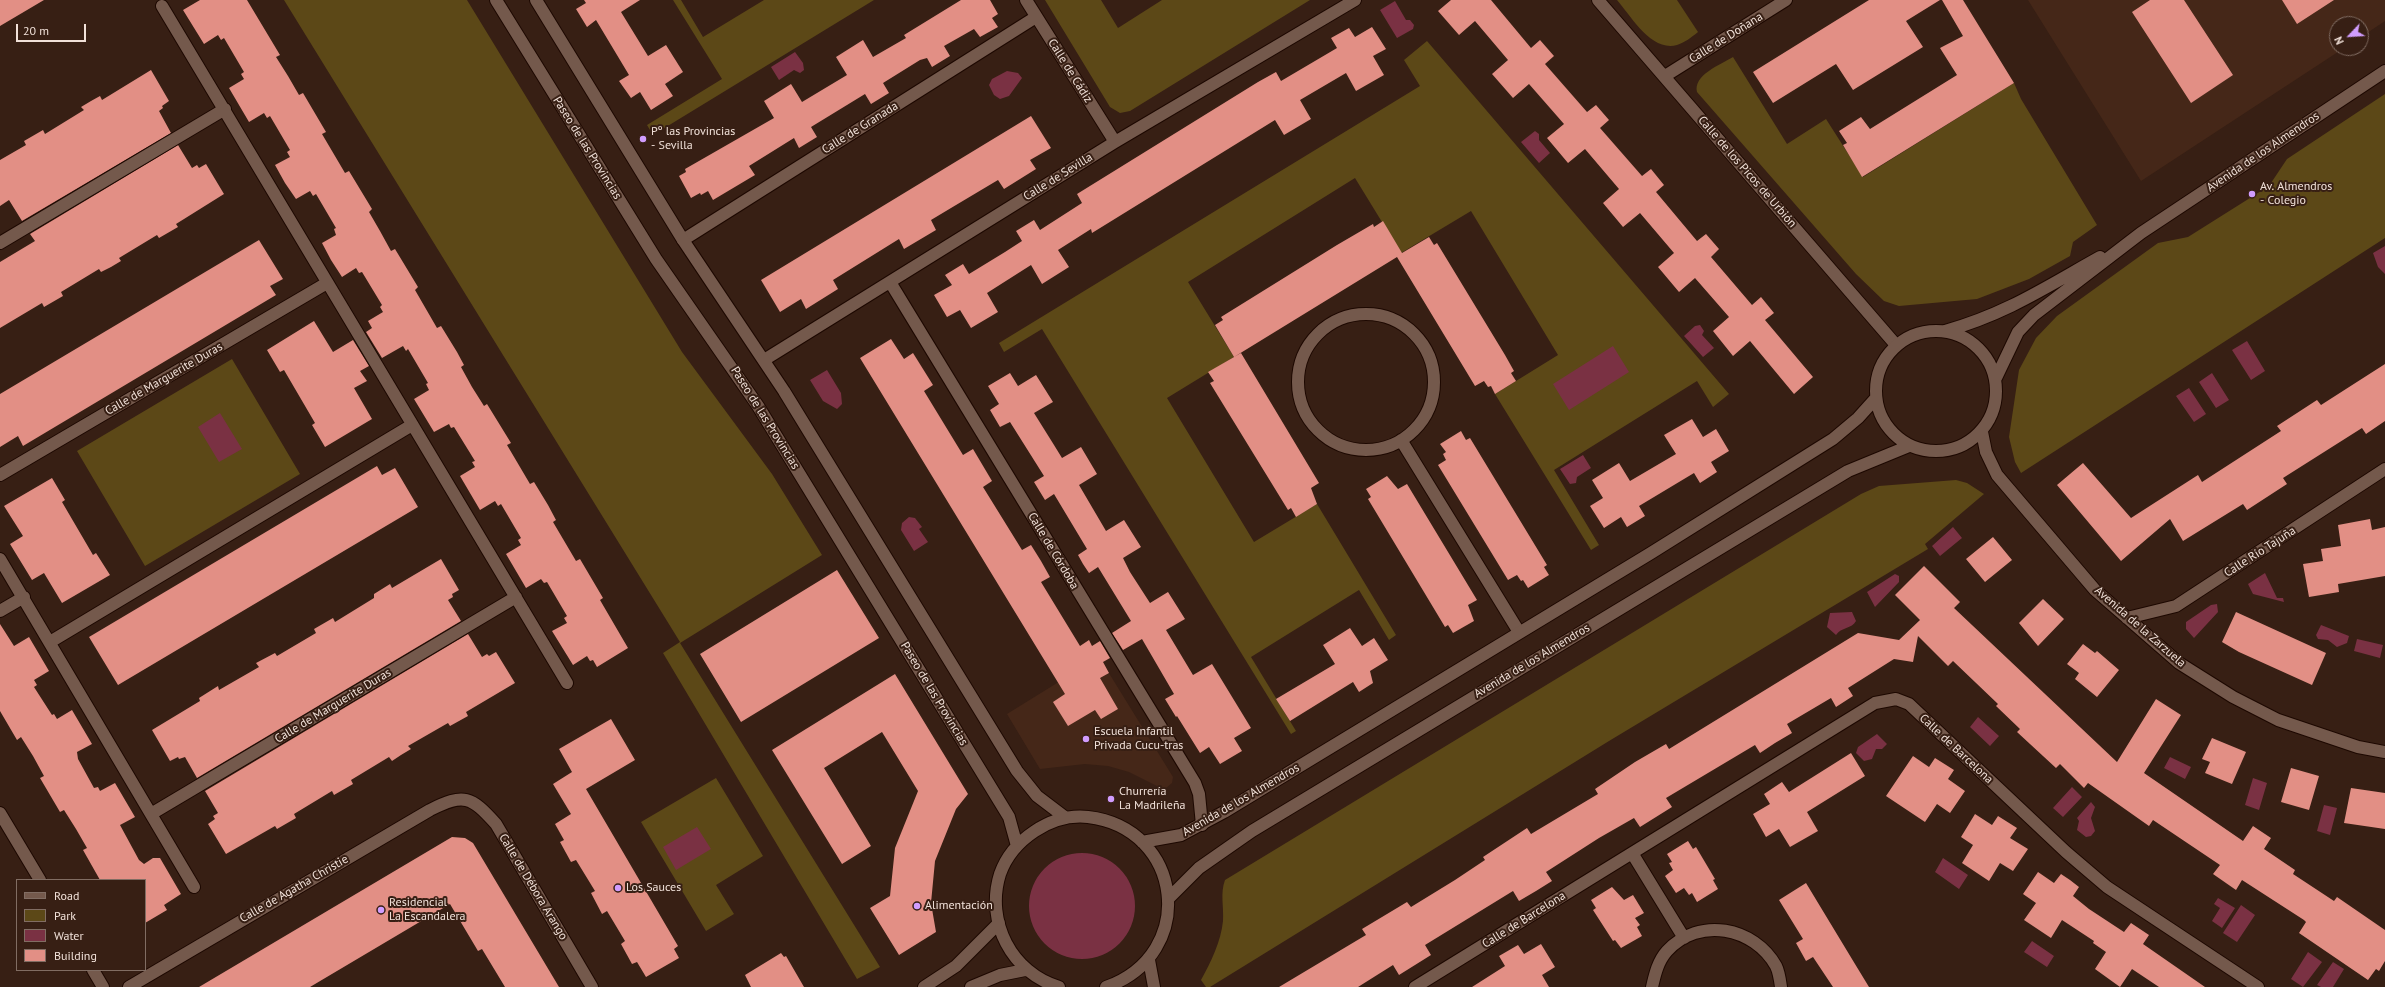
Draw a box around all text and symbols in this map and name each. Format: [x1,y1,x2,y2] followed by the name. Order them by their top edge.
[1687,10,1765,66] street label: Calle de Doñana
[18,16,88,42] scale bar
[2329,16,2369,56] north arrow
[23,23,49,38] text: 20 m
[2331,34,2347,47] text: N
[1045,36,1095,106] street label: Calle de Cádiz
[550,94,624,202] street label: Paseo de las Provincias
[819,99,901,157] street label: Calle de Granada
[2204,109,2322,195] street label: Avenida de los Almendros
[1695,113,1799,231] street label: Calle de los Picos de Urbión
[651,125,735,153] place label: Pº las Provincias - Sevilla
[638,134,648,144] marker: Pº las Provincias - Sevilla
[1021,150,1095,204] street label: Calle de Sevilla
[2260,180,2332,208] place label: Av. Almendros - Colegio
[2247,189,2257,199] marker: Av. Almendros - Colegio
[103,339,225,419] street label: Calle de Marguerite Duras
[728,364,802,472] street label: Paseo de las Provincias
[1024,510,1082,592] street label: Calle de Córdoba
[2222,524,2298,580] street label: Calle Río Tajuña
[2092,584,2188,670] street label: Avenida de la Zarzuela
[1471,621,1593,701] street label: Avenida de los Almendros
[897,640,971,748] street label: Paseo de las Provincias
[272,666,394,746] street label: Calle de Marguerite Duras
[1916,711,1996,787] street label: Calle de Barcelona
[1094,725,1183,753] place label: Escuela Infantil Privada Cucu-tras
[1081,734,1091,744] marker: Escuela Infantil Privada Cucu-tras
[1180,761,1302,839] street label: Avenida de los Almendros
[1119,785,1185,813] place label: Churrería La Madrileña
[1106,794,1116,804] marker: Churrería La Madrileña
[496,831,570,943] street label: Calle de Débora Arango
[237,852,351,926] street label: Calle de Agatha Christie
[16,879,146,971] legend
[626,881,681,895] place label: Los Sauces
[613,883,623,893] marker: Los Sauces
[54,888,79,903] text: Road
[1480,889,1568,951] street label: Calle de Barcelona
[389,896,466,924] place label: Residencial La Escandalera
[925,899,993,913] place label: Alimentación
[912,901,922,911] marker: Alimentación
[376,905,386,915] marker: Residencial La Escandalera
[54,908,76,923] text: Park
[54,928,84,943] text: Water
[54,948,97,963] text: Building

